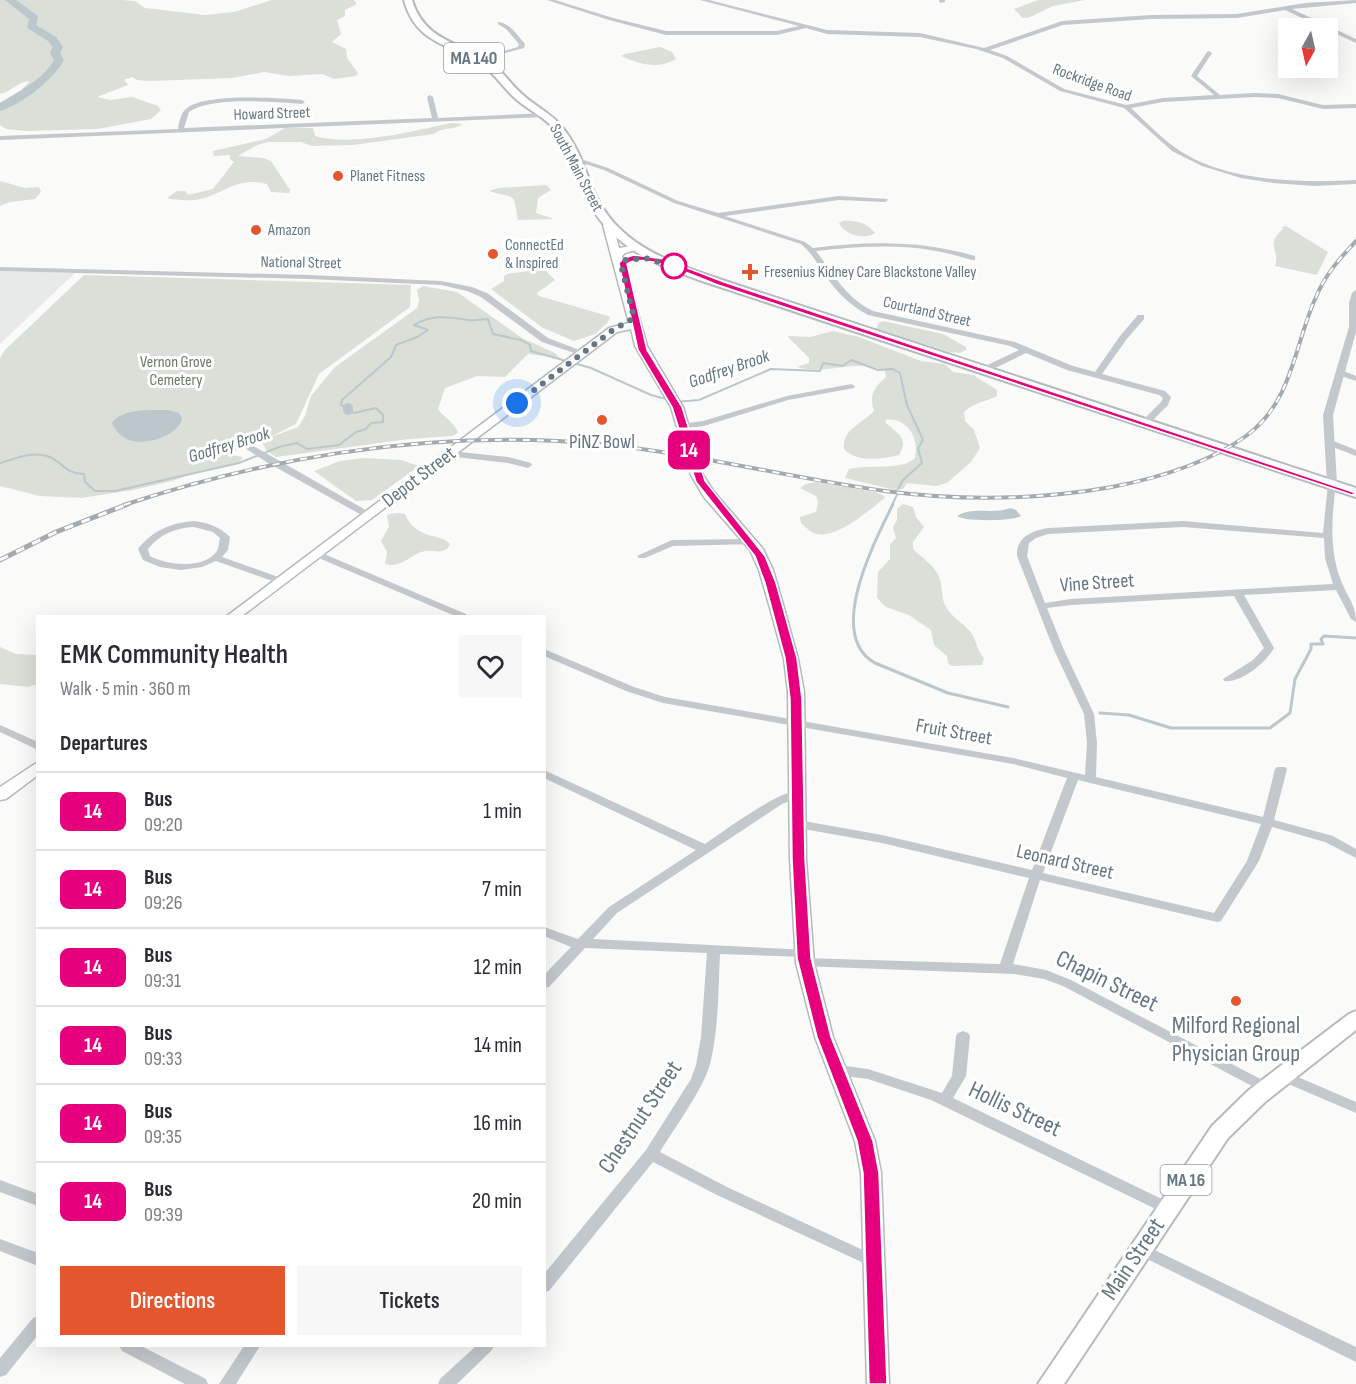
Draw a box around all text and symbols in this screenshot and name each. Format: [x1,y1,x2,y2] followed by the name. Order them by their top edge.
[1278,18,1338,78] north arrow
[1278,18,1338,78] map controls
[444,43,504,73] road number: MA 140
[1050,60,1134,106] street label: Rockridge Road
[233,103,311,125] street label: Howard Street
[545,121,607,215] street label: South Main Street
[350,167,426,186] place label: Planet Fitness
[331,169,345,183] marker: Planet Fitness
[267,221,311,240] place label: Amazon
[249,223,263,237] marker: Amazon
[505,236,564,273] place label: ConnectEd & Inspired
[486,247,500,261] marker: ConnectEd & Inspired
[260,253,342,273] street label: National Street
[661,253,687,279] unlabelled marker
[741,263,759,281] marker: Fresenius Kidney Care Blackstone Valley
[764,263,976,282] place label: Fresenius Kidney Care Blackstone Valley
[881,293,973,331] street label: Courtland Street
[686,345,773,393] water label: Godfrey Brook
[140,353,212,390] park label: Vernon Grove Cemetery
[502,388,532,418] your location
[595,413,609,427] marker: PiNZ Bowl
[186,422,273,467] water label: Godfrey Brook
[569,430,635,454] place label: PiNZ Bowl
[662,430,716,470] line badge: 14
[680,438,698,463] text: 14
[377,442,461,512] street label: Depot Street
[1059,568,1135,598] street label: Vine Street
[459,635,522,698] button: heart
[60,638,288,671] text: EMK Community Health
[60,677,191,701] text: Walk · 5 min · 360 m
[914,714,994,750] street label: Fruit Street
[60,730,148,757] text: Departures
[144,786,173,813] text: Bus
[483,798,522,825] text: 1 min
[84,799,102,824] text: 14
[144,813,183,837] text: 09:20
[1014,839,1116,885] street label: Leonard Street
[144,864,173,891] text: Bus
[482,876,522,903] text: 7 min
[84,877,102,902] text: 14
[144,891,183,915] text: 09:26
[144,942,173,969] text: Bus
[1051,944,1163,1018] street label: Chapin Street
[474,954,522,981] text: 12 min
[84,955,102,980] text: 14
[144,969,181,993] text: 09:31
[1229,994,1243,1008] marker: Milford Regional Physician Group
[1172,1011,1300,1068] place label: Milford Regional Physician Group
[144,1020,173,1047] text: Bus
[474,1032,522,1059] text: 14 min
[84,1033,102,1058] text: 14
[144,1047,182,1071] text: 09:33
[592,1055,688,1179] street label: Chestnut Street
[964,1075,1066,1143] street label: Hollis Street
[144,1098,173,1125] text: Bus
[474,1110,522,1137] text: 16 min
[84,1111,102,1136] text: 14
[144,1125,182,1149] text: 09:35
[1160,1165,1212,1195] road number: MA 16
[144,1176,173,1203] text: Bus
[472,1188,522,1215] text: 20 min
[84,1189,102,1214] text: 14
[144,1203,183,1227] text: 09:39
[1095,1212,1171,1306] street label: Main Street
[60,1266,285,1335] button: Directions
[297,1266,522,1335] button: Tickets

